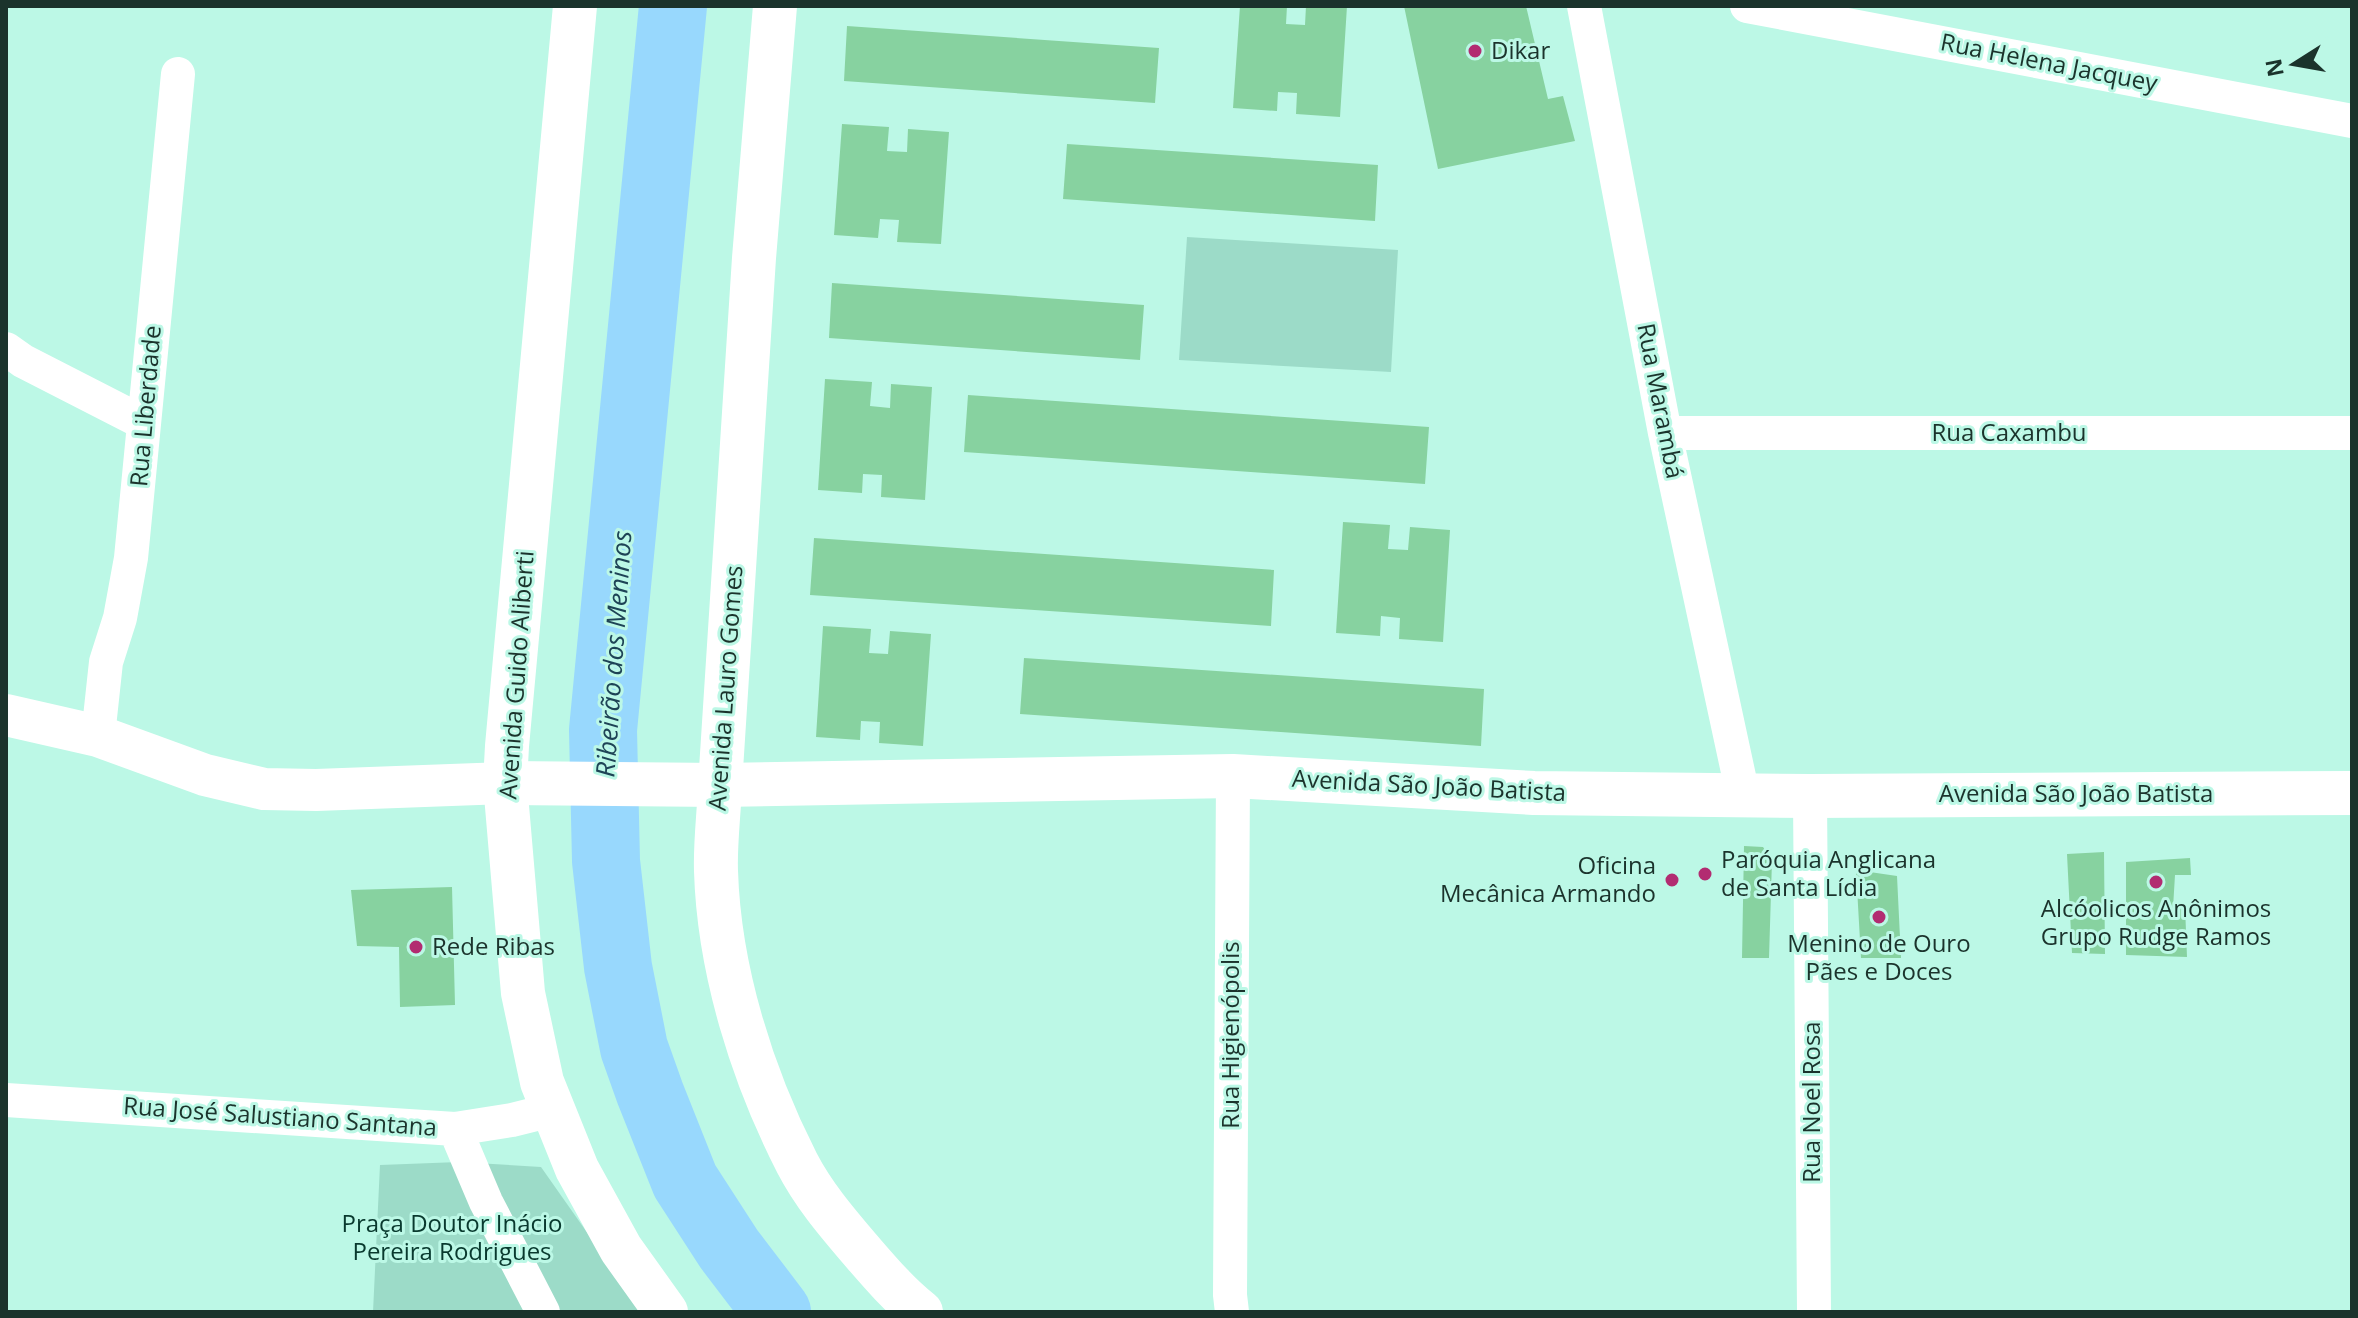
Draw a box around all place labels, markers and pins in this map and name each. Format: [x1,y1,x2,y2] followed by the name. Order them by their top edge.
[1491,33,1550,66] place label: Dikar
[1466,42,1484,60] marker: Dikar
[1721,842,1936,903] place label: Paróquia Anglicana de Santa Lídia
[1440,848,1656,909] place label: Oficina Mecânica Armando
[1696,865,1714,883] marker: Paróquia Anglicana de Santa Lídia
[1663,871,1681,889] marker: Oficina Mecânica Armando
[2147,873,2165,891] marker: Alcóolicos Anônimos Grupo Rudge Ramos
[2041,891,2271,952] place label: Alcóolicos Anônimos Grupo Rudge Ramos
[1870,908,1888,926] marker: Menino de Ouro Pães e Doces
[1787,926,1971,987] place label: Menino de Ouro Pães e Doces
[432,929,555,962] place label: Rede Ribas
[407,938,425,956] marker: Rede Ribas

